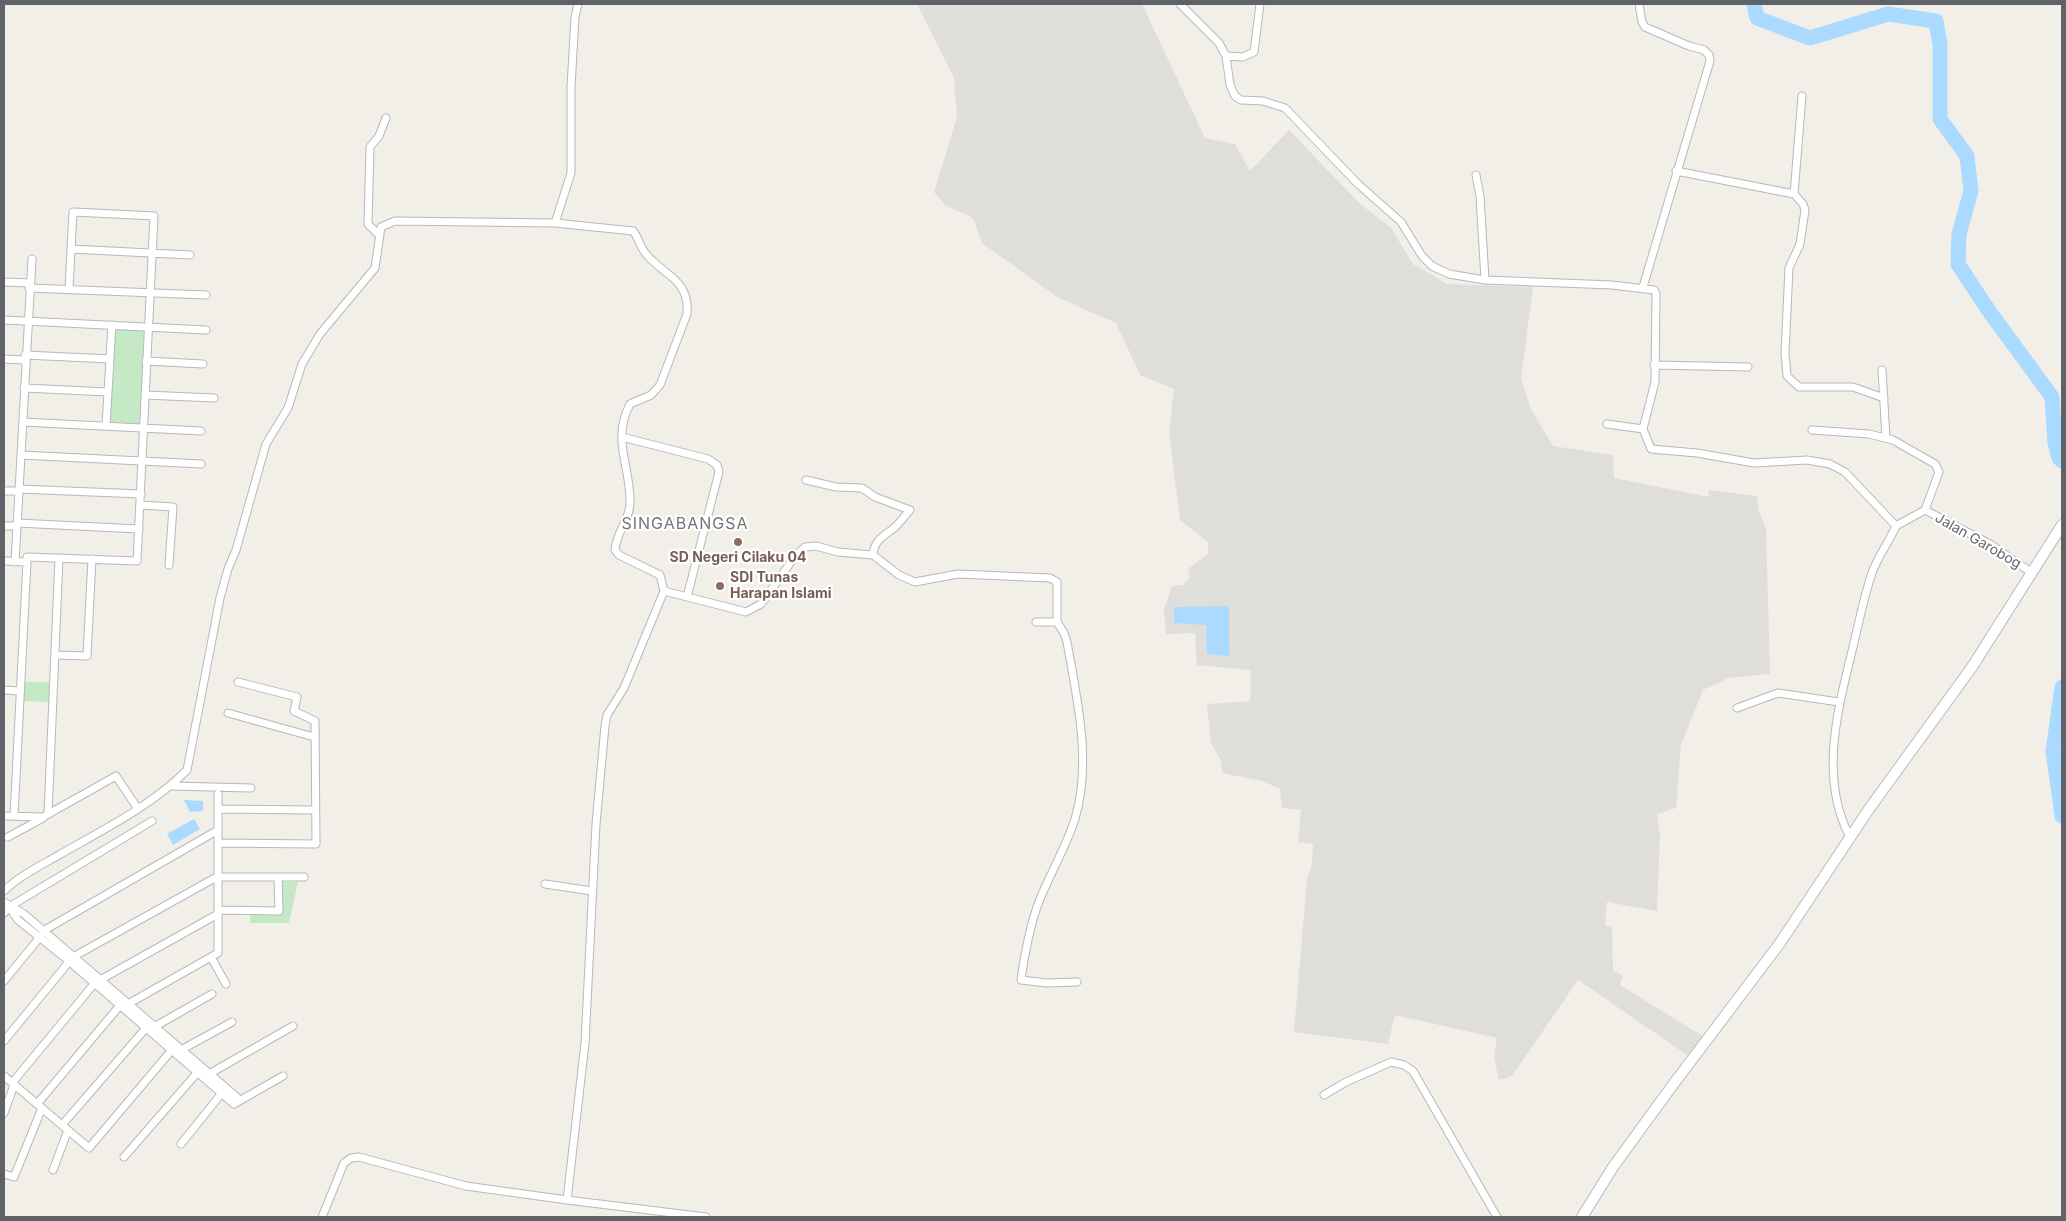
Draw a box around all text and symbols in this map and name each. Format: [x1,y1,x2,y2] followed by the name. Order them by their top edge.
[1932,510,2024,572] street label: Jalan Garobog
[620,514,750,534] district label: SINGABANGSA
[732,536,744,548] marker: SD Negeri Cilaku 04
[670,550,806,566] place label: SD Negeri Cilaku 04
[730,570,832,602] place label: SDI Tunas Harapan Islami
[714,580,726,592] marker: SDI Tunas Harapan Islami

